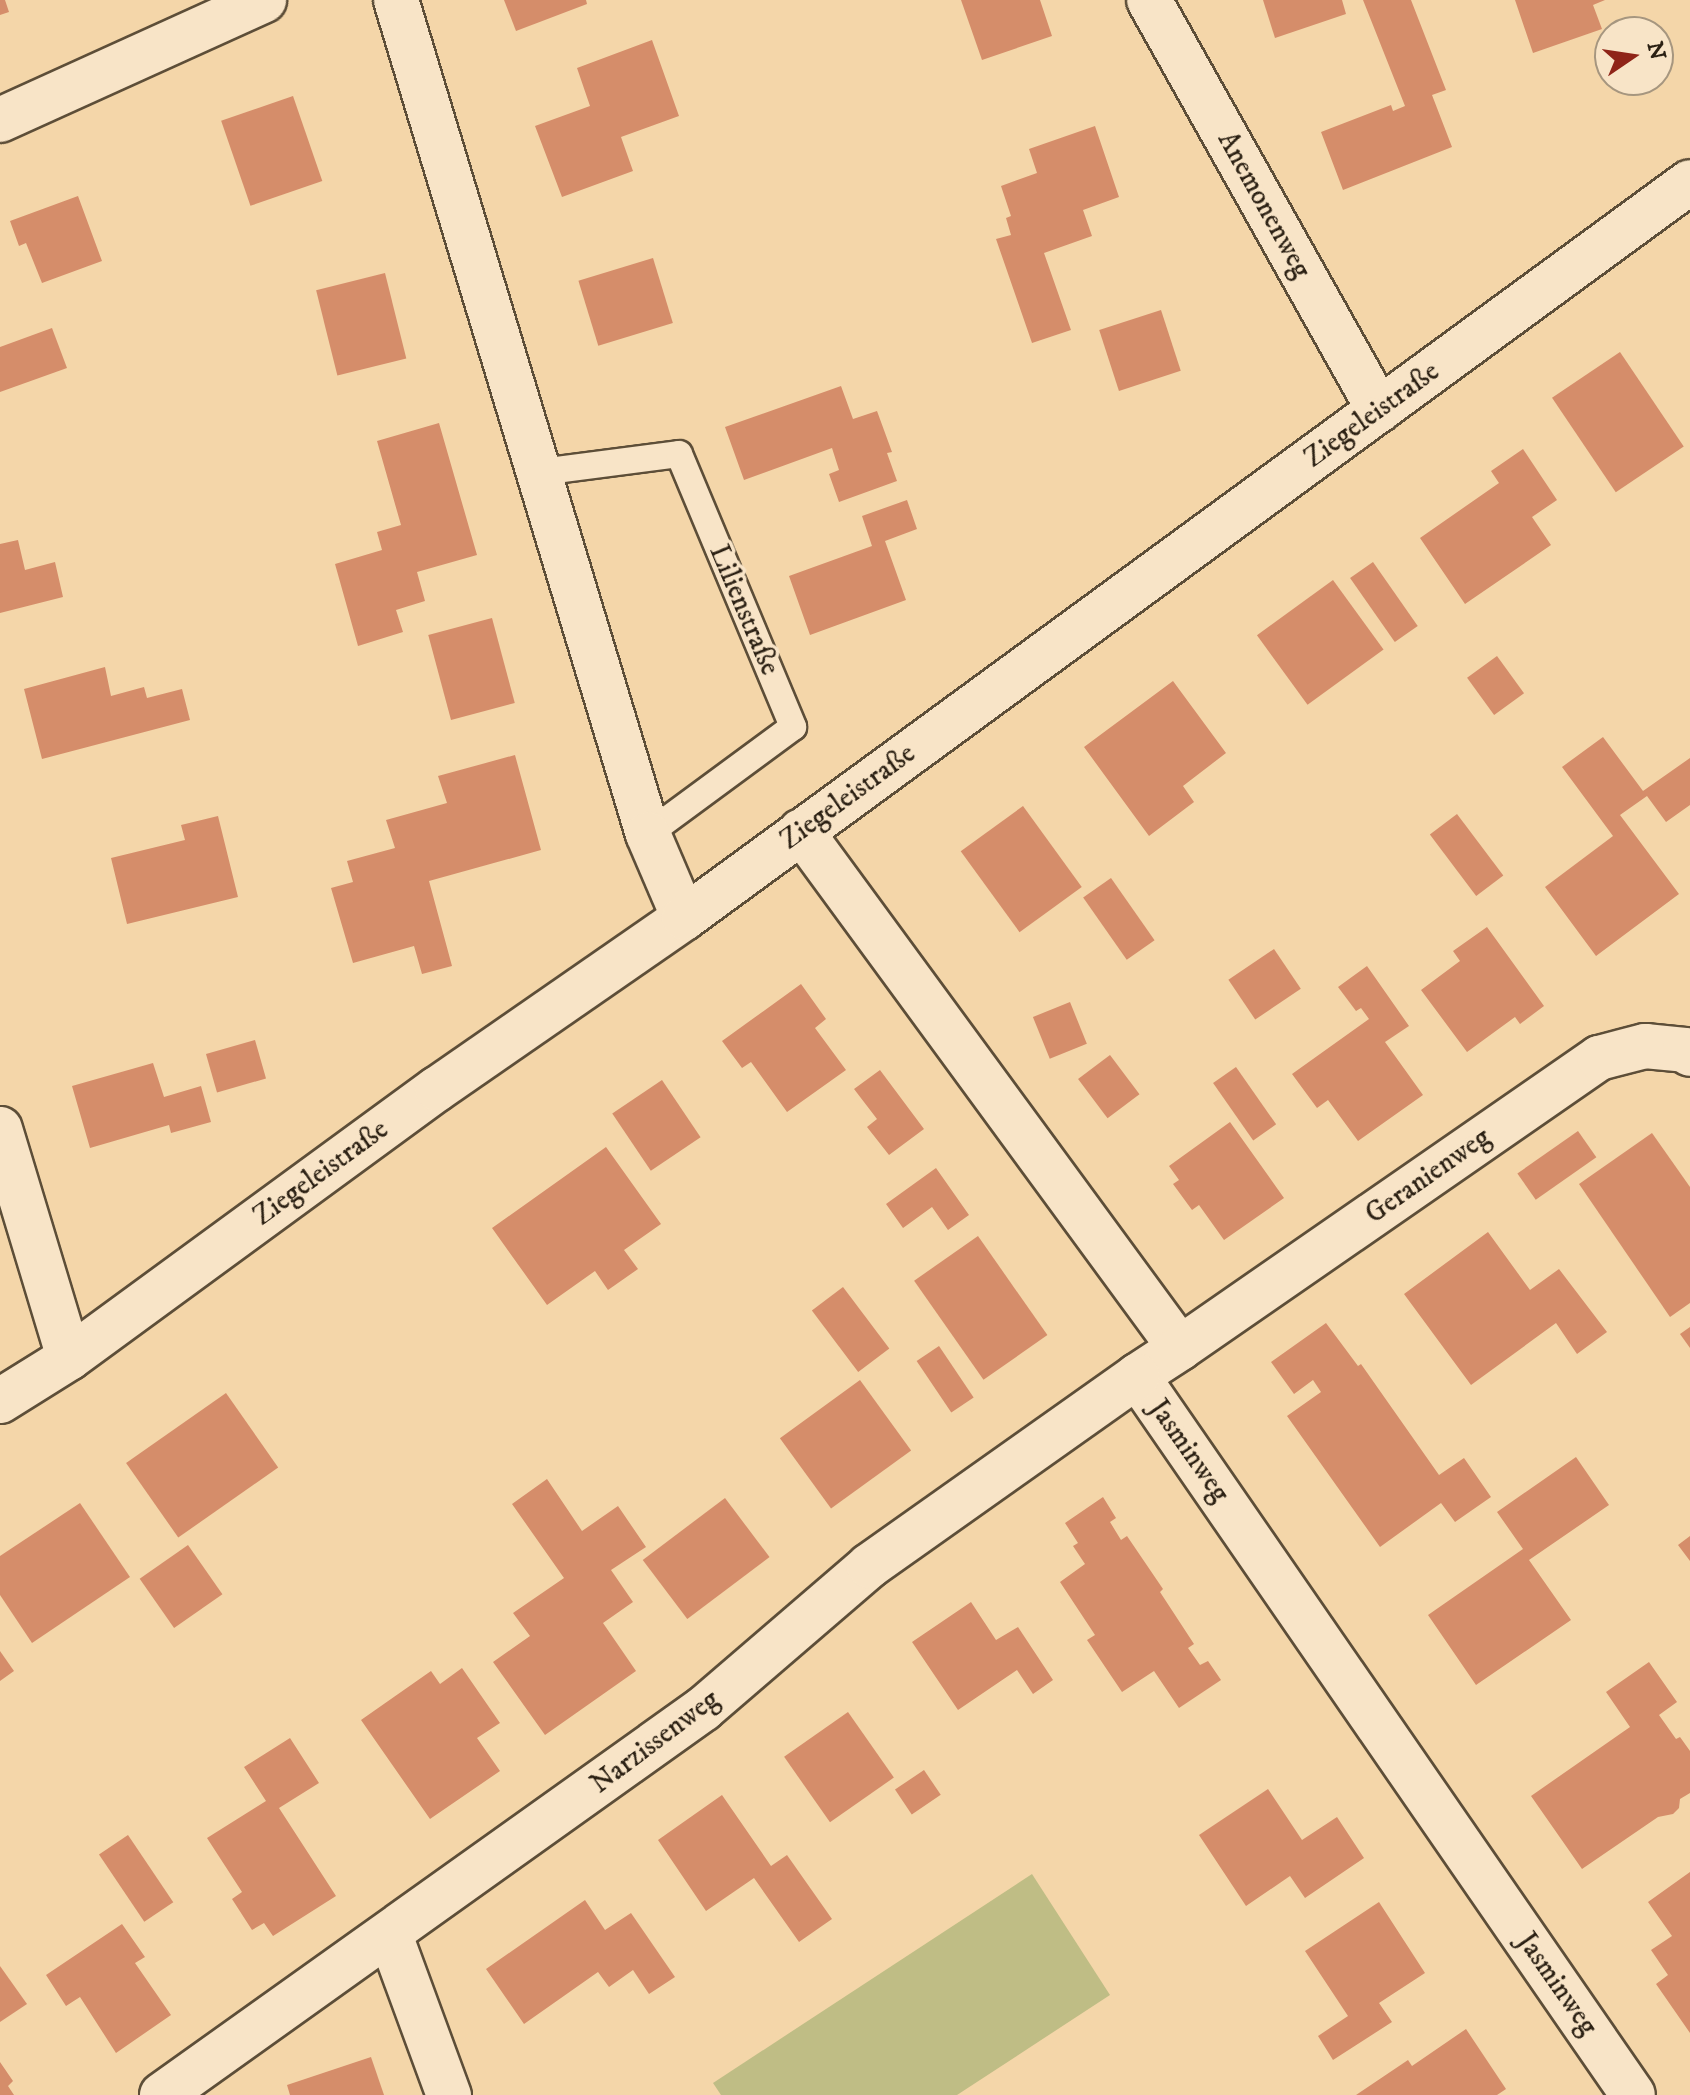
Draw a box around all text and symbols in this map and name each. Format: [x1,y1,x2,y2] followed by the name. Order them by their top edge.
[1594,16,1674,96] north arrow
[1641,39,1671,63] text: N
[1210,126,1318,284] street label: Anemonenweg
[1298,355,1446,475] street label: Ziegeleistraße
[701,540,787,680] street label: Lilienstraße
[774,737,922,857] street label: Ziegeleistraße
[247,1113,395,1233] street label: Ziegeleistraße
[1359,1121,1497,1231] street label: Geranienweg
[1141,1393,1237,1509] street label: Jasminweg
[584,1683,726,1801] street label: Narzissenweg
[1509,1926,1605,2042] street label: Jasminweg

